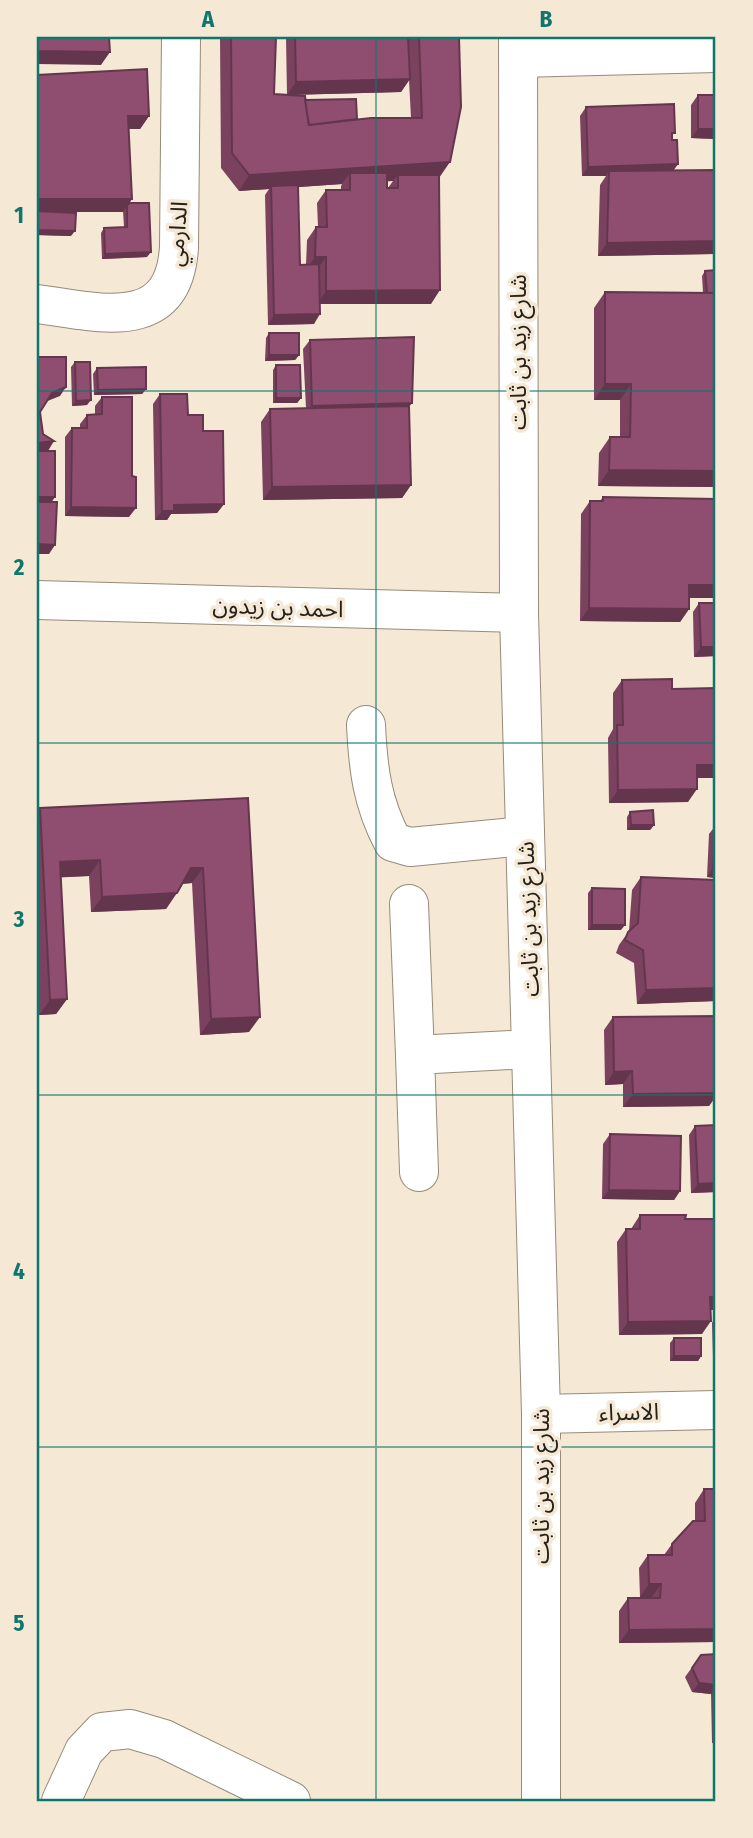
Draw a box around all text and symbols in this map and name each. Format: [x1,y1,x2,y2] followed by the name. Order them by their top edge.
[201,5,215,33] text: A
[540,5,553,33] text: B
[161,200,197,268] street label: الدارمي
[14,201,24,229] text: 1
[504,274,535,430] street label: شارع زيد بن ثابت
[13,553,25,581] text: 2
[212,591,344,623] street label: احمد بن زيدون
[511,841,548,997] street label: شارع زيد بن ثابت
[13,905,25,933] text: 3
[13,1257,25,1285] text: 4
[599,1397,659,1427] street label: الاسراء
[527,1408,558,1564] street label: شارع زيد بن ثابت
[13,1609,25,1637] text: 5

